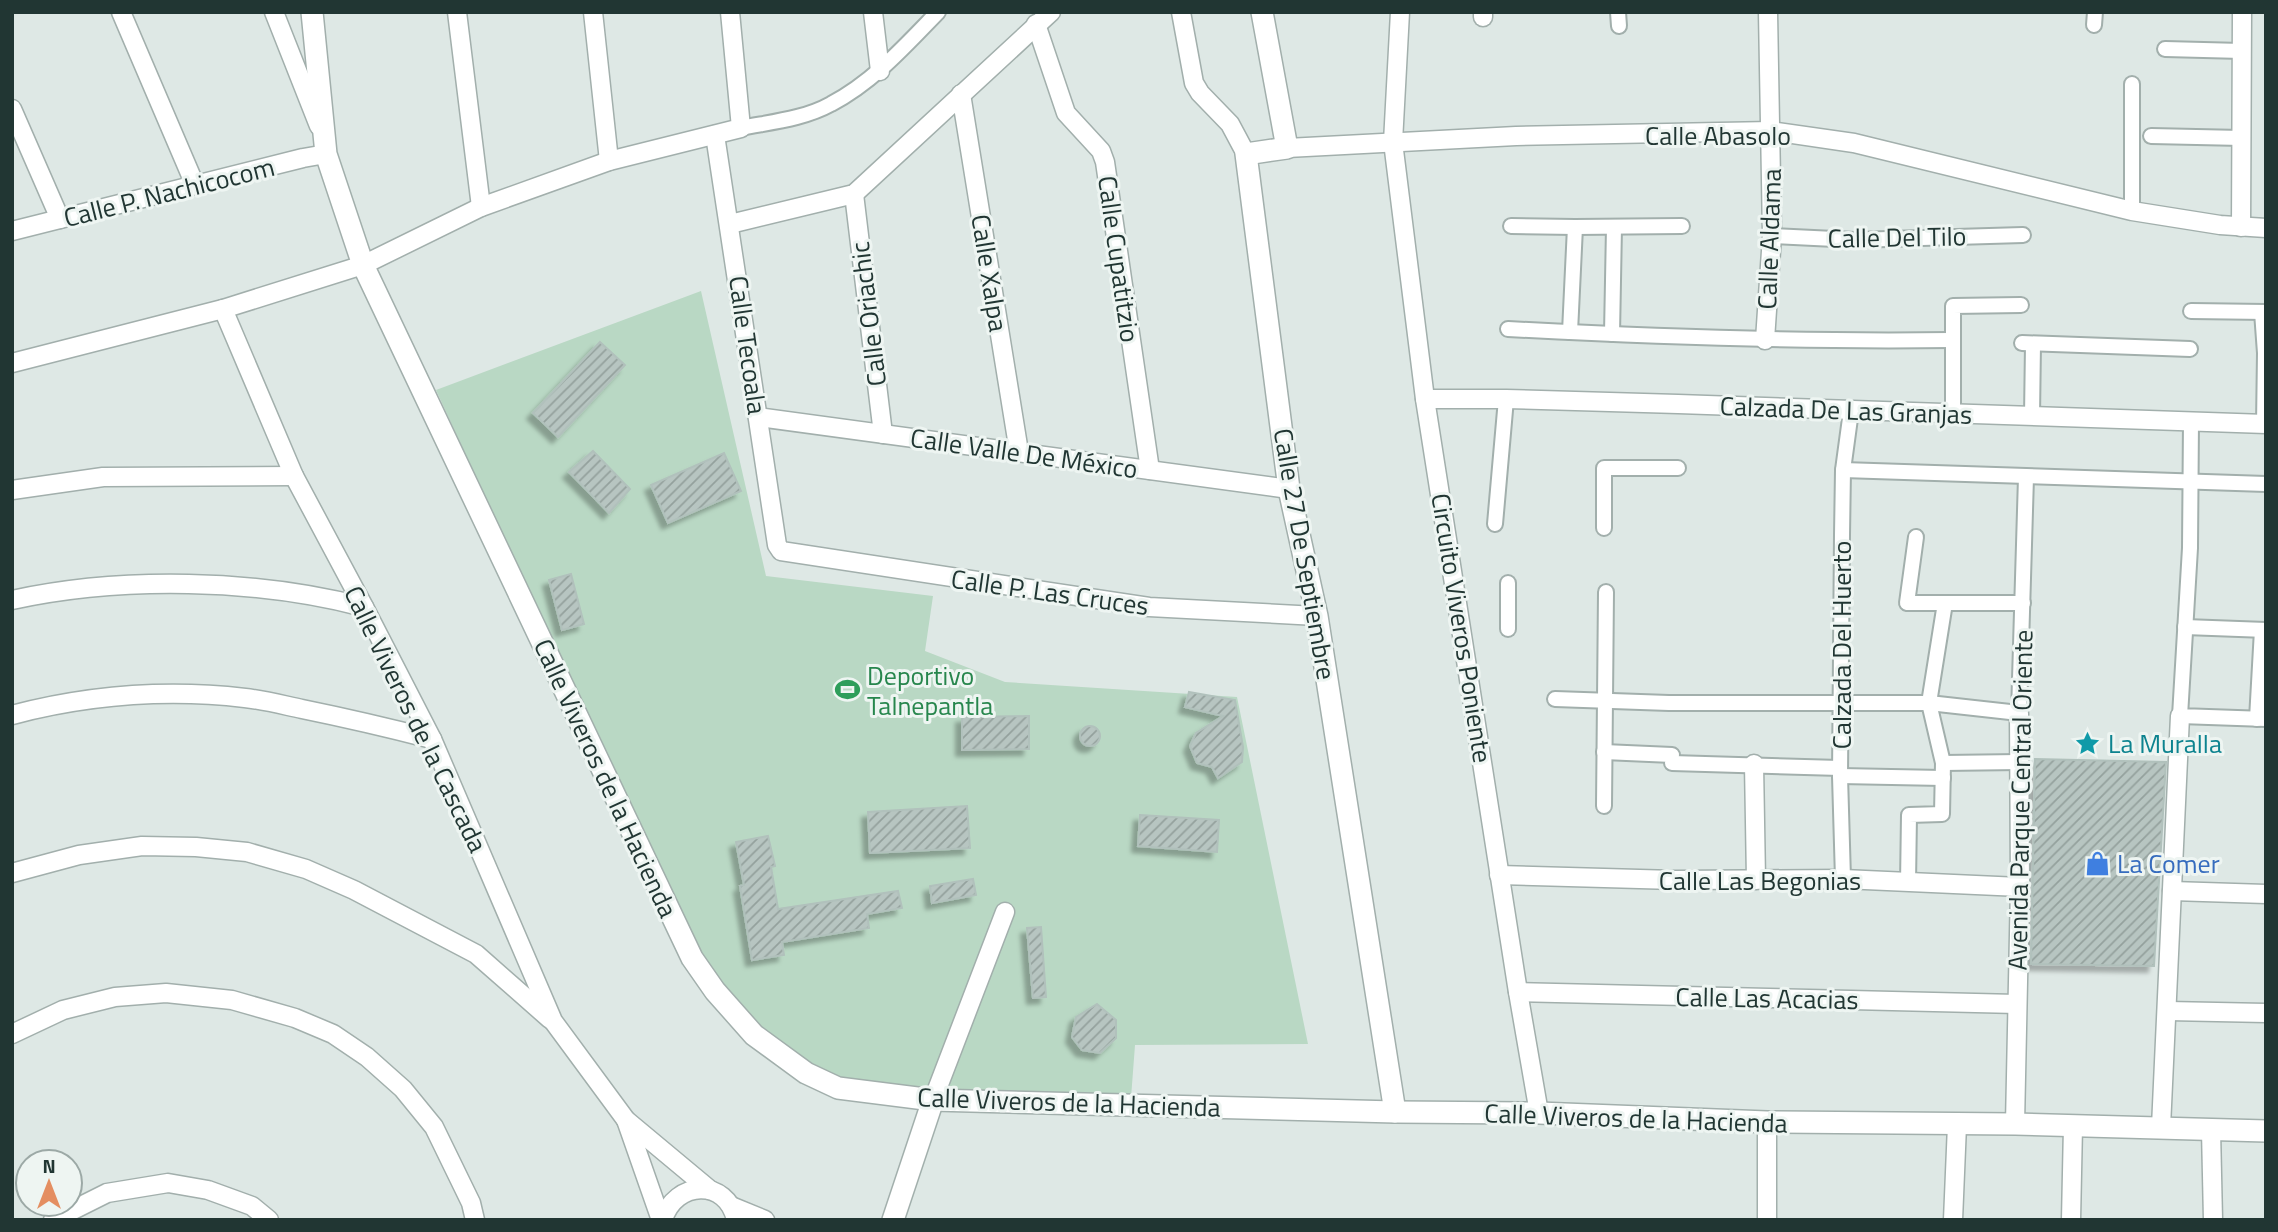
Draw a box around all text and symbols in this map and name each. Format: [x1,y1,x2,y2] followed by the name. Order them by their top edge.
[1645,116,1791,155] street label: Calle Abasolo
[60,147,278,237] street label: Calle P. Nachicocom
[1747,168,1791,310] street label: Calle Aldama
[1088,173,1150,345] street label: Calle Cupatitzio
[961,212,1019,334] street label: Calle Xalpa
[1827,216,1967,258] street label: Calle Del Tilo
[840,240,896,388] street label: Calle Oriachic
[719,273,777,417] street label: Calle Tecoala
[1719,386,1973,434] street label: Calzada De Las Granjas
[908,418,1140,488] street label: Calle Valle De México
[1264,425,1346,683] street label: Calle 27 De Septiembre
[1421,490,1503,766] street label: Circuito Viveros Poniente
[1822,541,1861,749] street label: Calzada Del Huerto
[949,559,1151,625] street label: Calle P. Las Cruces
[334,579,498,859] street label: Calle Viveros de la Cascada
[1998,629,2042,971] street label: Avenida Parque Central Oriente
[524,632,688,924] street label: Calle Viveros de la Hacienda
[867,656,993,725] place label: Deportivo Talnepantla
[833,676,861,704] sports icon: Deportivo Talnepantla
[2108,724,2222,763] place label: La Muralla
[2074,729,2102,757] place icon: La Muralla
[2117,844,2220,883] place label: La Comer
[2083,849,2111,877] shop icon: La Comer
[1659,861,1861,900] street label: Calle Las Begonias
[1675,977,1859,1019] street label: Calle Las Acacias
[917,1077,1221,1127] street label: Calle Viveros de la Hacienda
[1484,1093,1788,1143] street label: Calle Viveros de la Hacienda
[14,1148,84,1218] north arrow
[42,1151,56,1180] text: N

